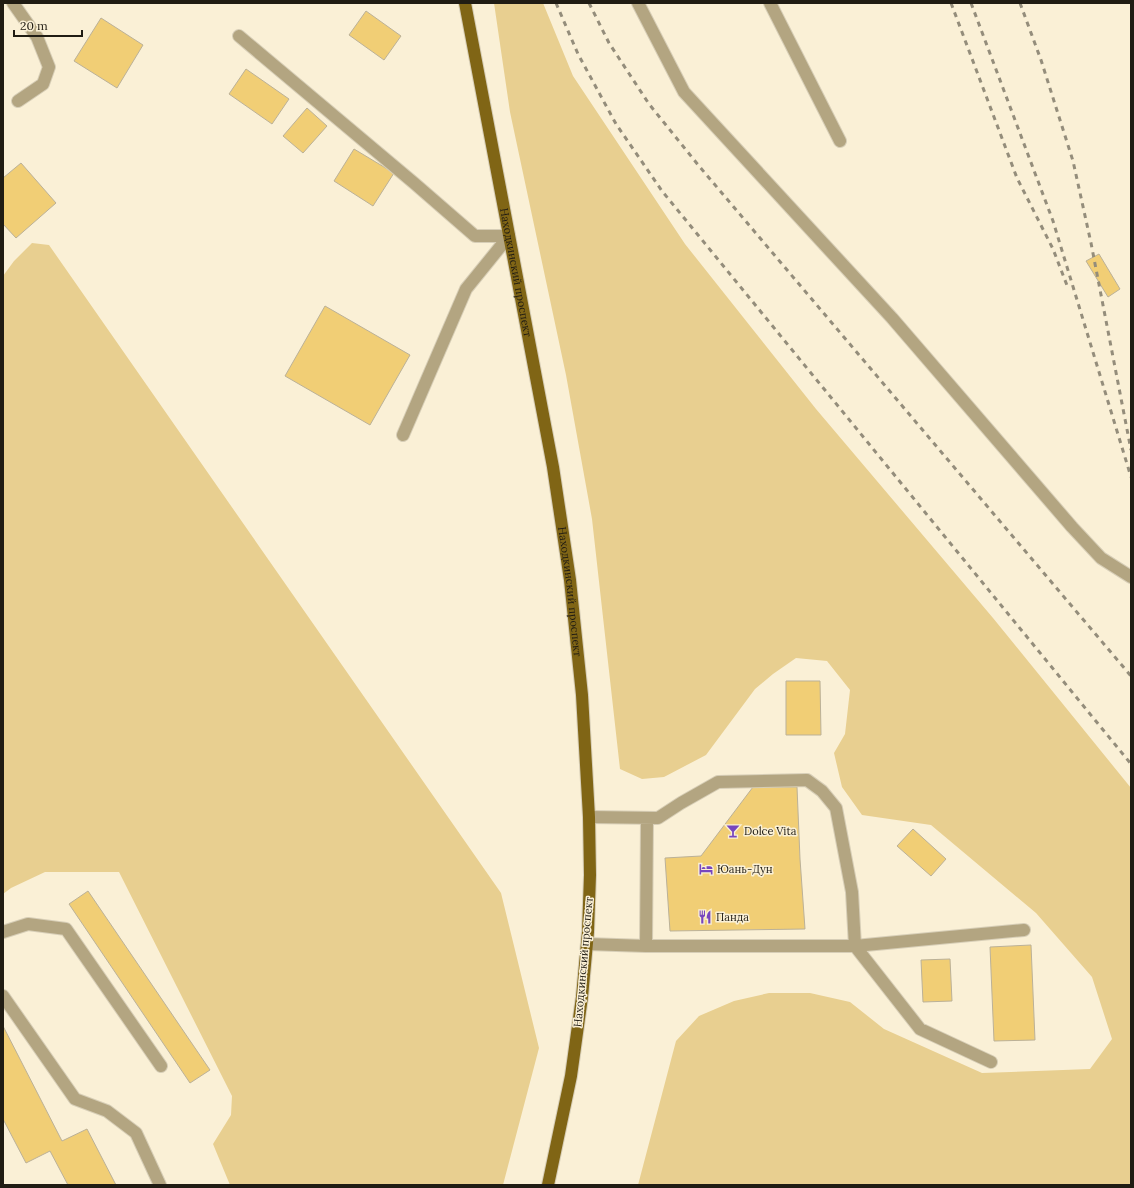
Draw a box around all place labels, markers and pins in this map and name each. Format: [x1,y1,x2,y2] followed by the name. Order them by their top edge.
[725,823,741,839] bar icon: Dolce Vita
[744,824,797,838] place label: Dolce Vita
[698,861,714,877] hotel icon: Юань-Дун
[717,862,773,876] place label: Юань-Дун
[697,909,713,925] restaurant icon: Панда
[716,910,749,924] place label: Панда

